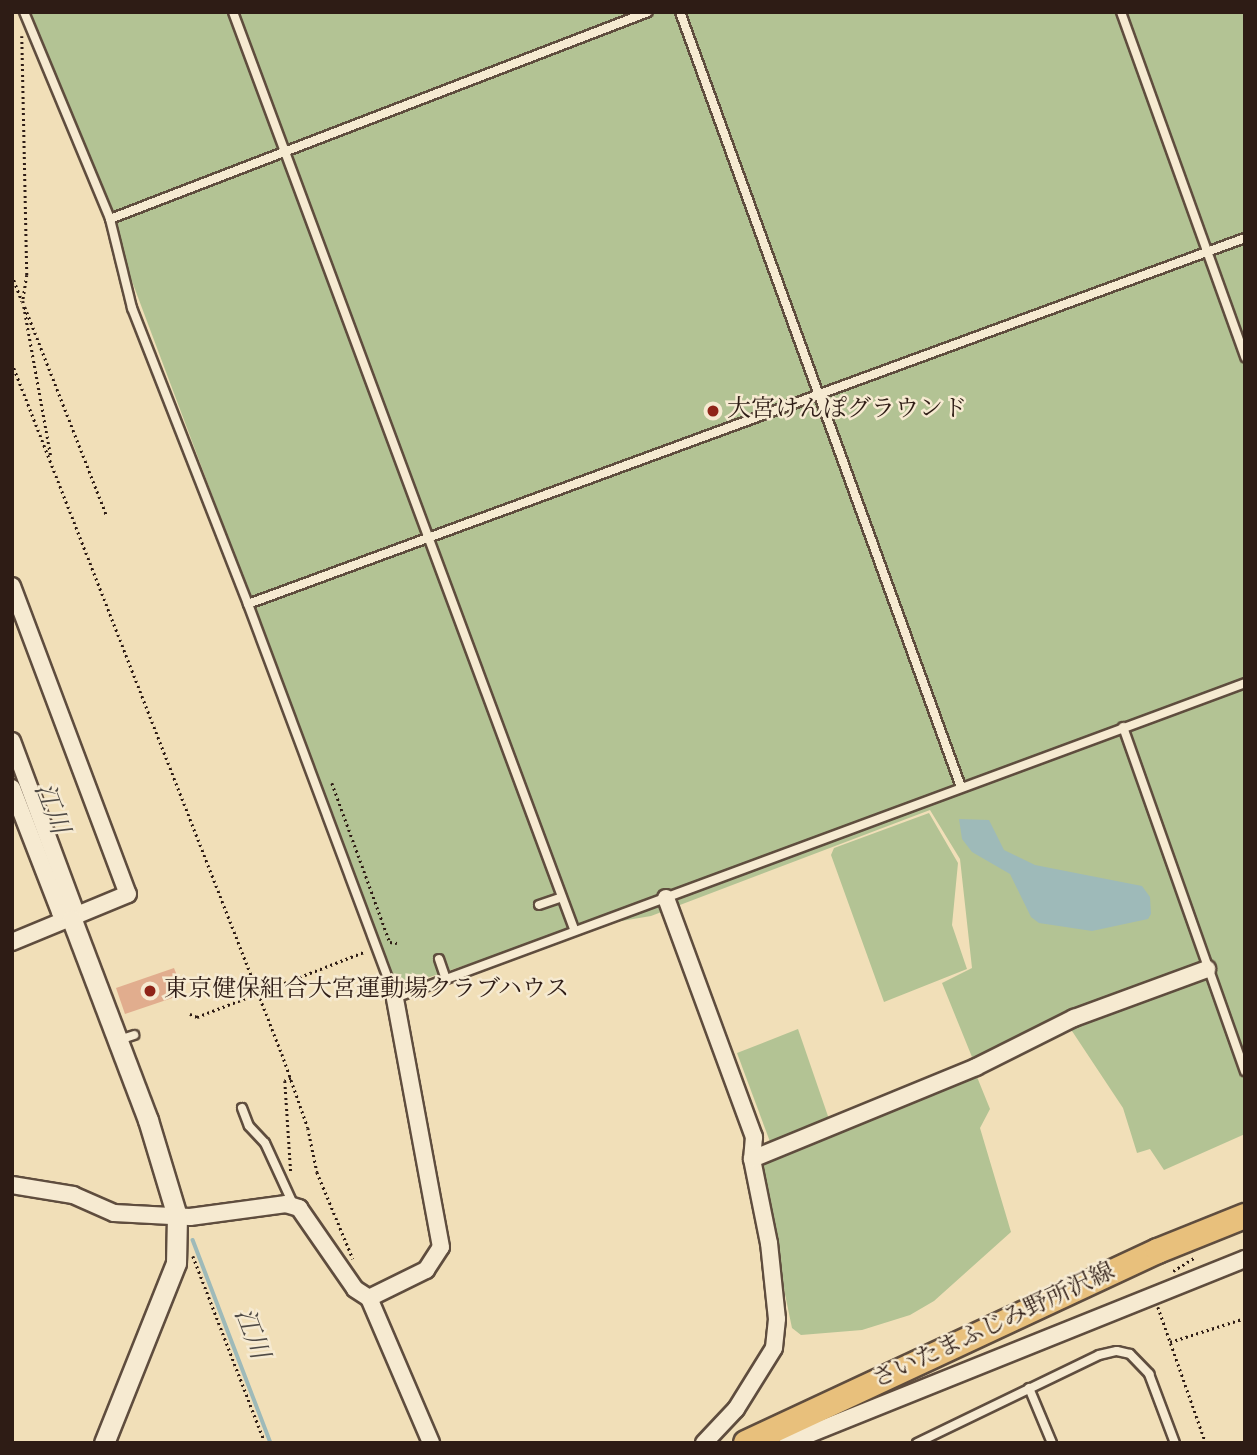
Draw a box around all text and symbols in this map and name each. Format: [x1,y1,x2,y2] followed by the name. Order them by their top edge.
[727,397,967,425] place label: 大宮けんぽグラウンド
[705,403,721,419] marker: 大宮けんぽグラウンド
[26,779,74,839] water label: 江川
[164,977,572,1005] place label: 東京健保組合大宮運動場クラブハウス
[142,983,158,999] marker: 東京健保組合大宮運動場クラブハウス
[868,1258,1120,1396] street label: さいたまふじみ野所沢線
[226,1304,274,1364] water label: 江川

